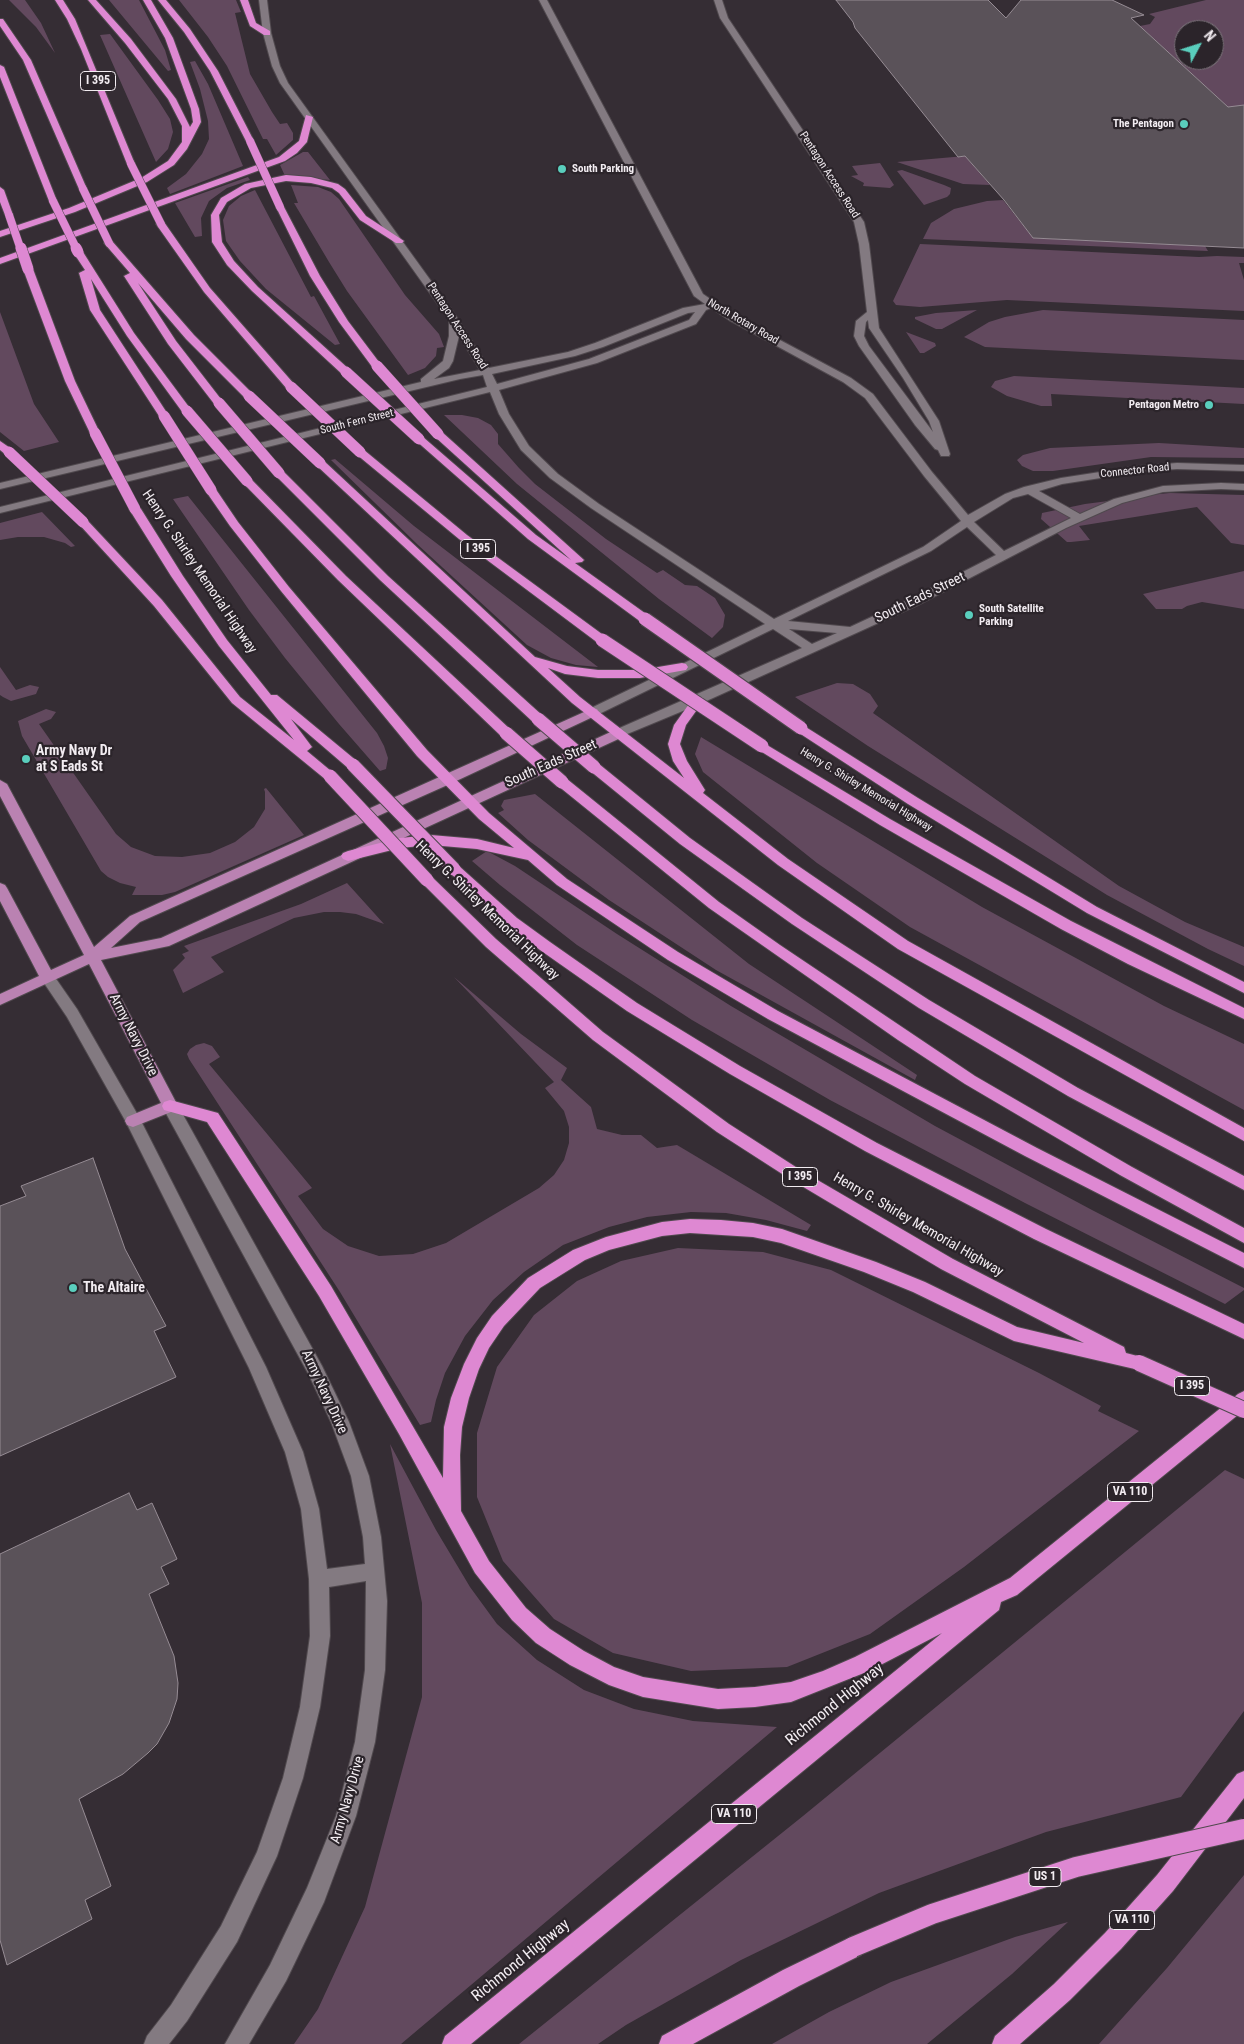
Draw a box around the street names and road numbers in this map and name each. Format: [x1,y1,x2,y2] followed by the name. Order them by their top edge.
[80,72,116,90] road number: I 395
[796,129,862,221] street label: Pentagon Access Road
[424,280,490,372] street label: Pentagon Access Road
[705,296,781,348] street label: North Rotary Road
[319,407,395,437] street label: South Fern Street
[1100,461,1170,481] street label: Connector Road
[138,487,260,657] street label: Henry G. Shirley Memorial Highway
[460,540,496,558] road number: I 395
[872,569,968,627] street label: South Eads Street
[503,736,599,792] street label: South Eads Street
[798,745,934,835] street label: Henry G. Shirley Memorial Highway
[412,838,562,984] street label: Henry G. Shirley Memorial Highway
[105,991,161,1079] street label: Army Navy Drive
[782,1168,818,1186] road number: I 395
[830,1169,1006,1281] street label: Henry G. Shirley Memorial Highway
[297,1348,351,1436] street label: Army Navy Drive
[1174,1376,1210,1395] road number: I 395
[1108,1482,1152,1501] road number: VA 110
[782,1660,888,1750] street label: Richmond Highway
[327,1754,369,1846] street label: Army Navy Drive
[712,1805,756,1824] road number: VA 110
[1029,1868,1061,1886] road number: US 1
[1110,1910,1154,1930] road number: VA 110
[468,1916,574,2006] street label: Richmond Highway

